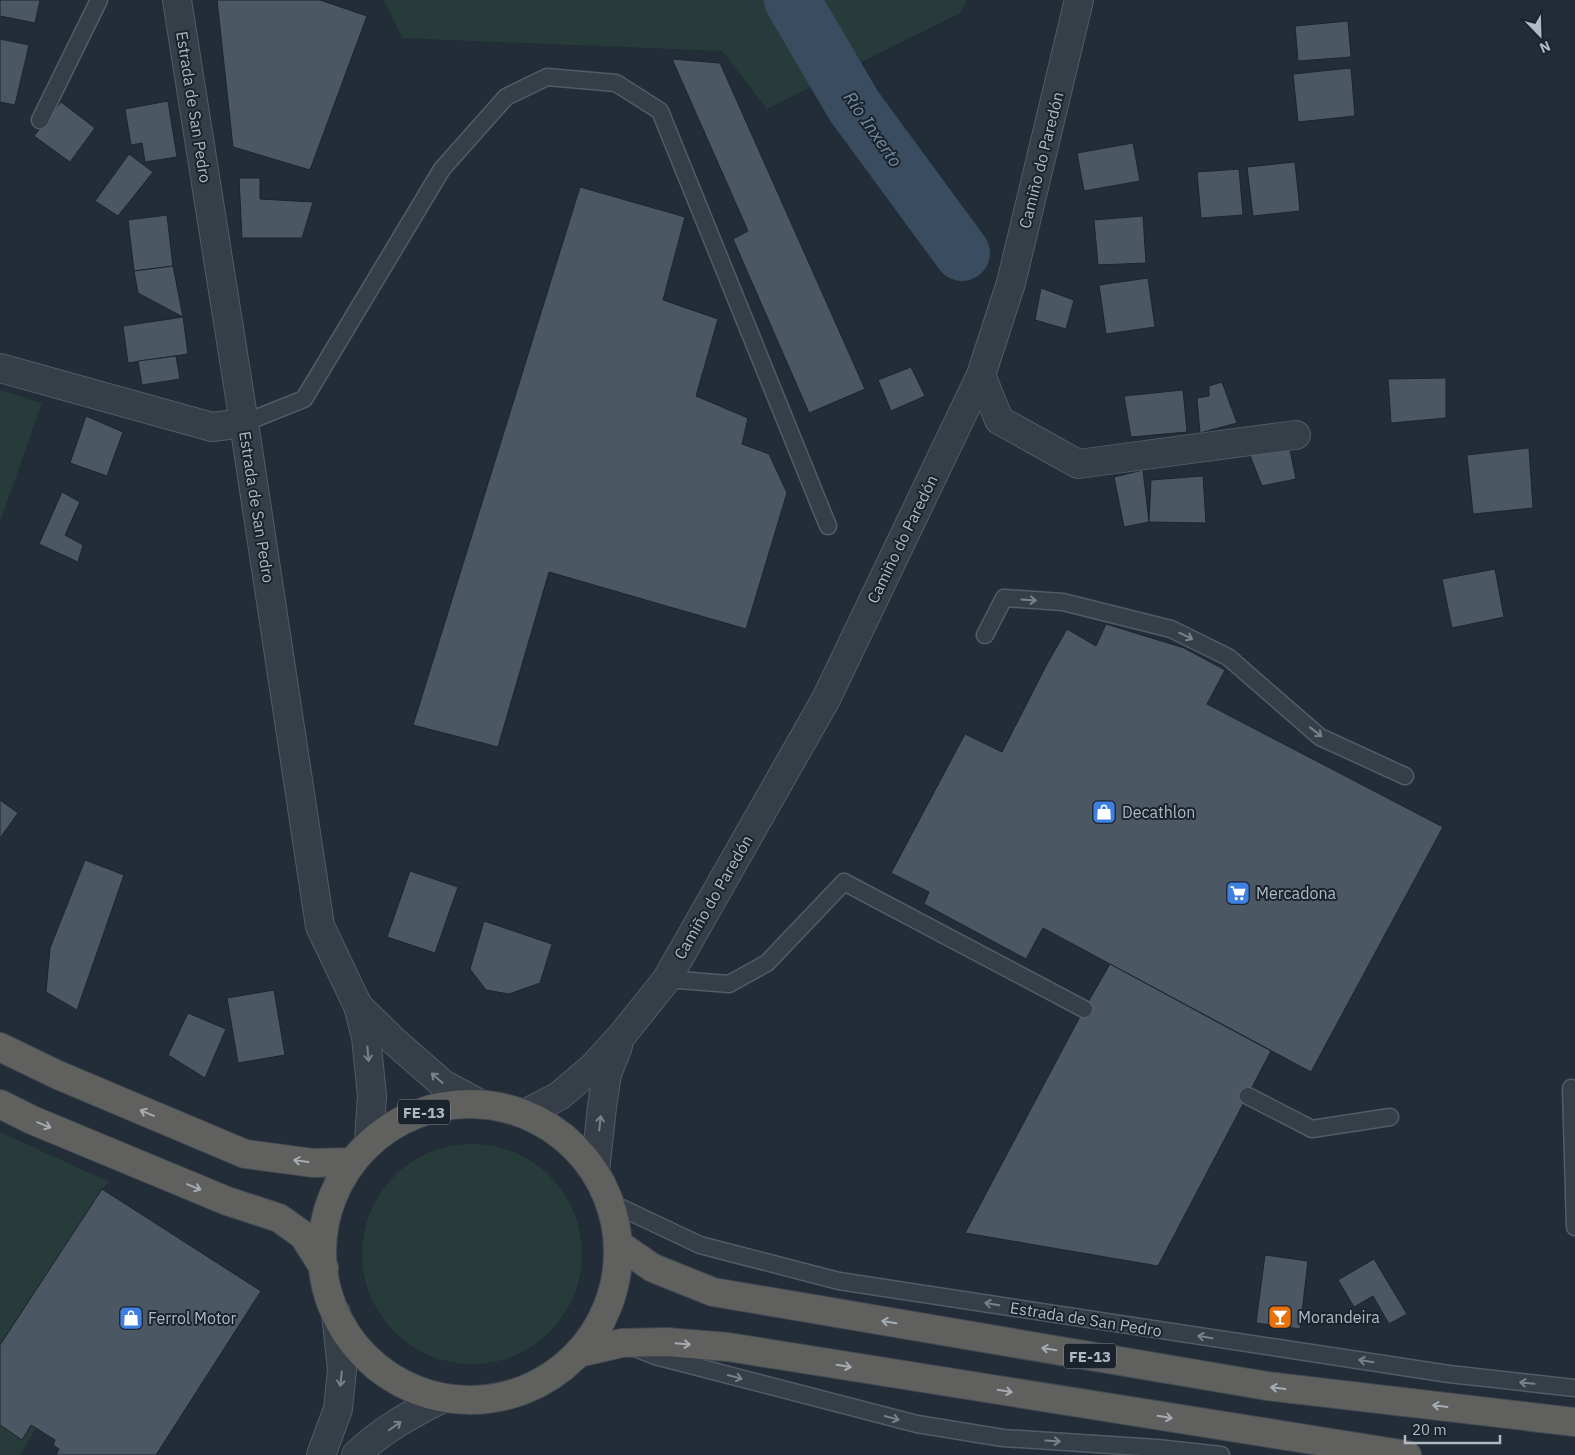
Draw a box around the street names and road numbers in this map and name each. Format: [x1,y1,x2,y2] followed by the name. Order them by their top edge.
[172,30,216,184] street label: Estrada de San Pedro
[1014,90,1068,230] street label: Camiño do Paredón
[235,430,279,584] street label: Estrada de San Pedro
[862,472,942,606] street label: Camiño do Paredón
[669,831,757,963] street label: Camiño do Paredón
[398,1100,450,1124] road number: FE-13
[1009,1297,1163,1341] street label: Estrada de San Pedro
[1064,1344,1116,1368] road number: FE-13

